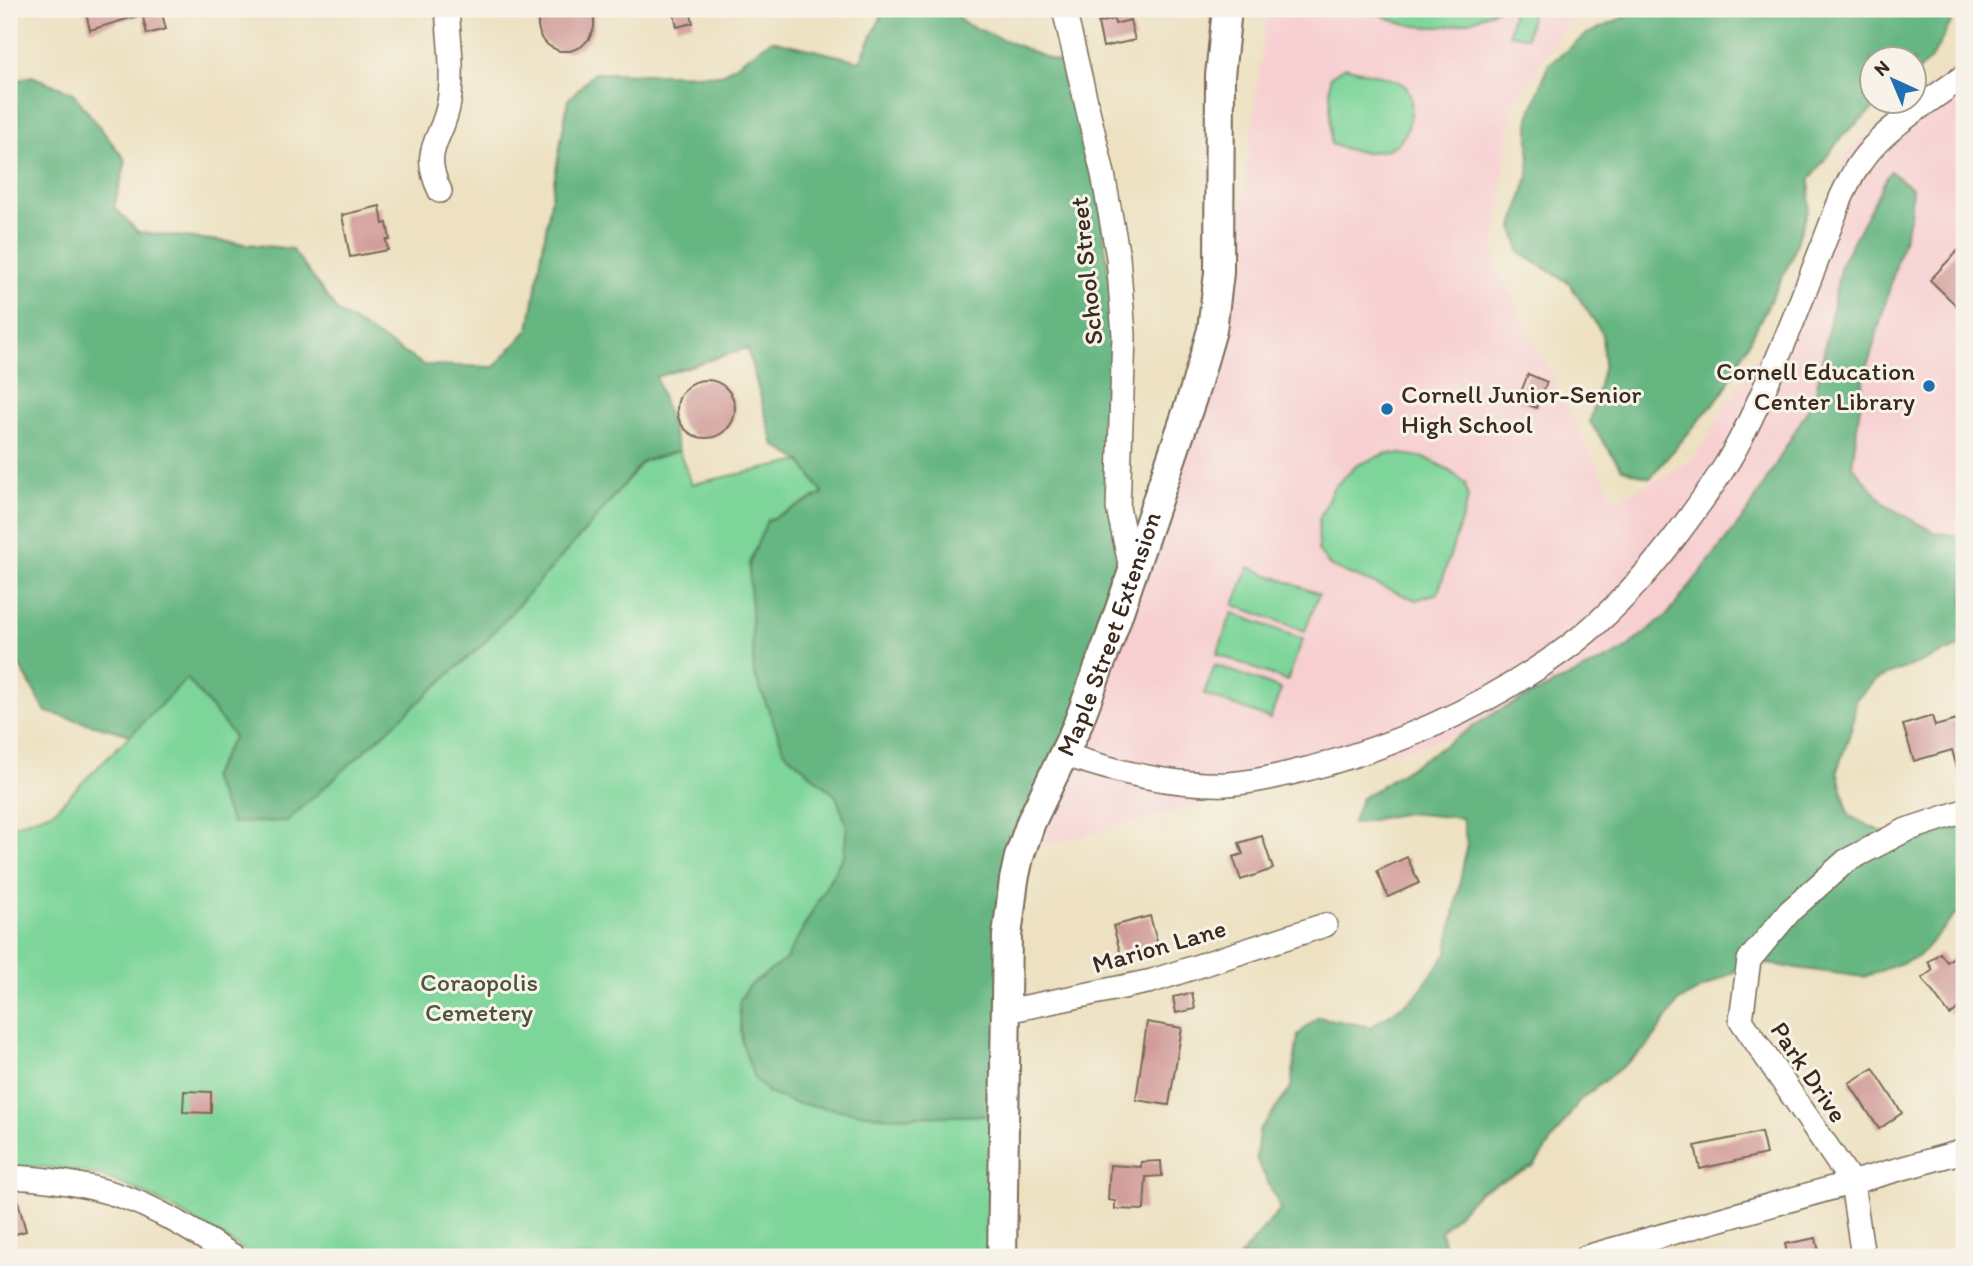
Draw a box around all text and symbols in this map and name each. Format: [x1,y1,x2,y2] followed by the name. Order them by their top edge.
[1857,46,1927,116] north arrow
[1869,55,1894,81] text: N
[1062,195,1110,347] street label: School Street
[1716,355,1915,417] place label: Cornell Education Center Library
[1401,378,1641,440] place label: Cornell Junior-Senior High School
[1921,378,1937,394] marker: Cornell Education Center Library
[1379,401,1395,417] marker: Cornell Junior-Senior High School
[1049,507,1168,761] street label: Maple Street Extension
[1088,912,1230,980] street label: Marion Lane
[420,966,538,1028] park label: Coraopolis Cemetery
[1764,1015,1854,1129] street label: Park Drive

